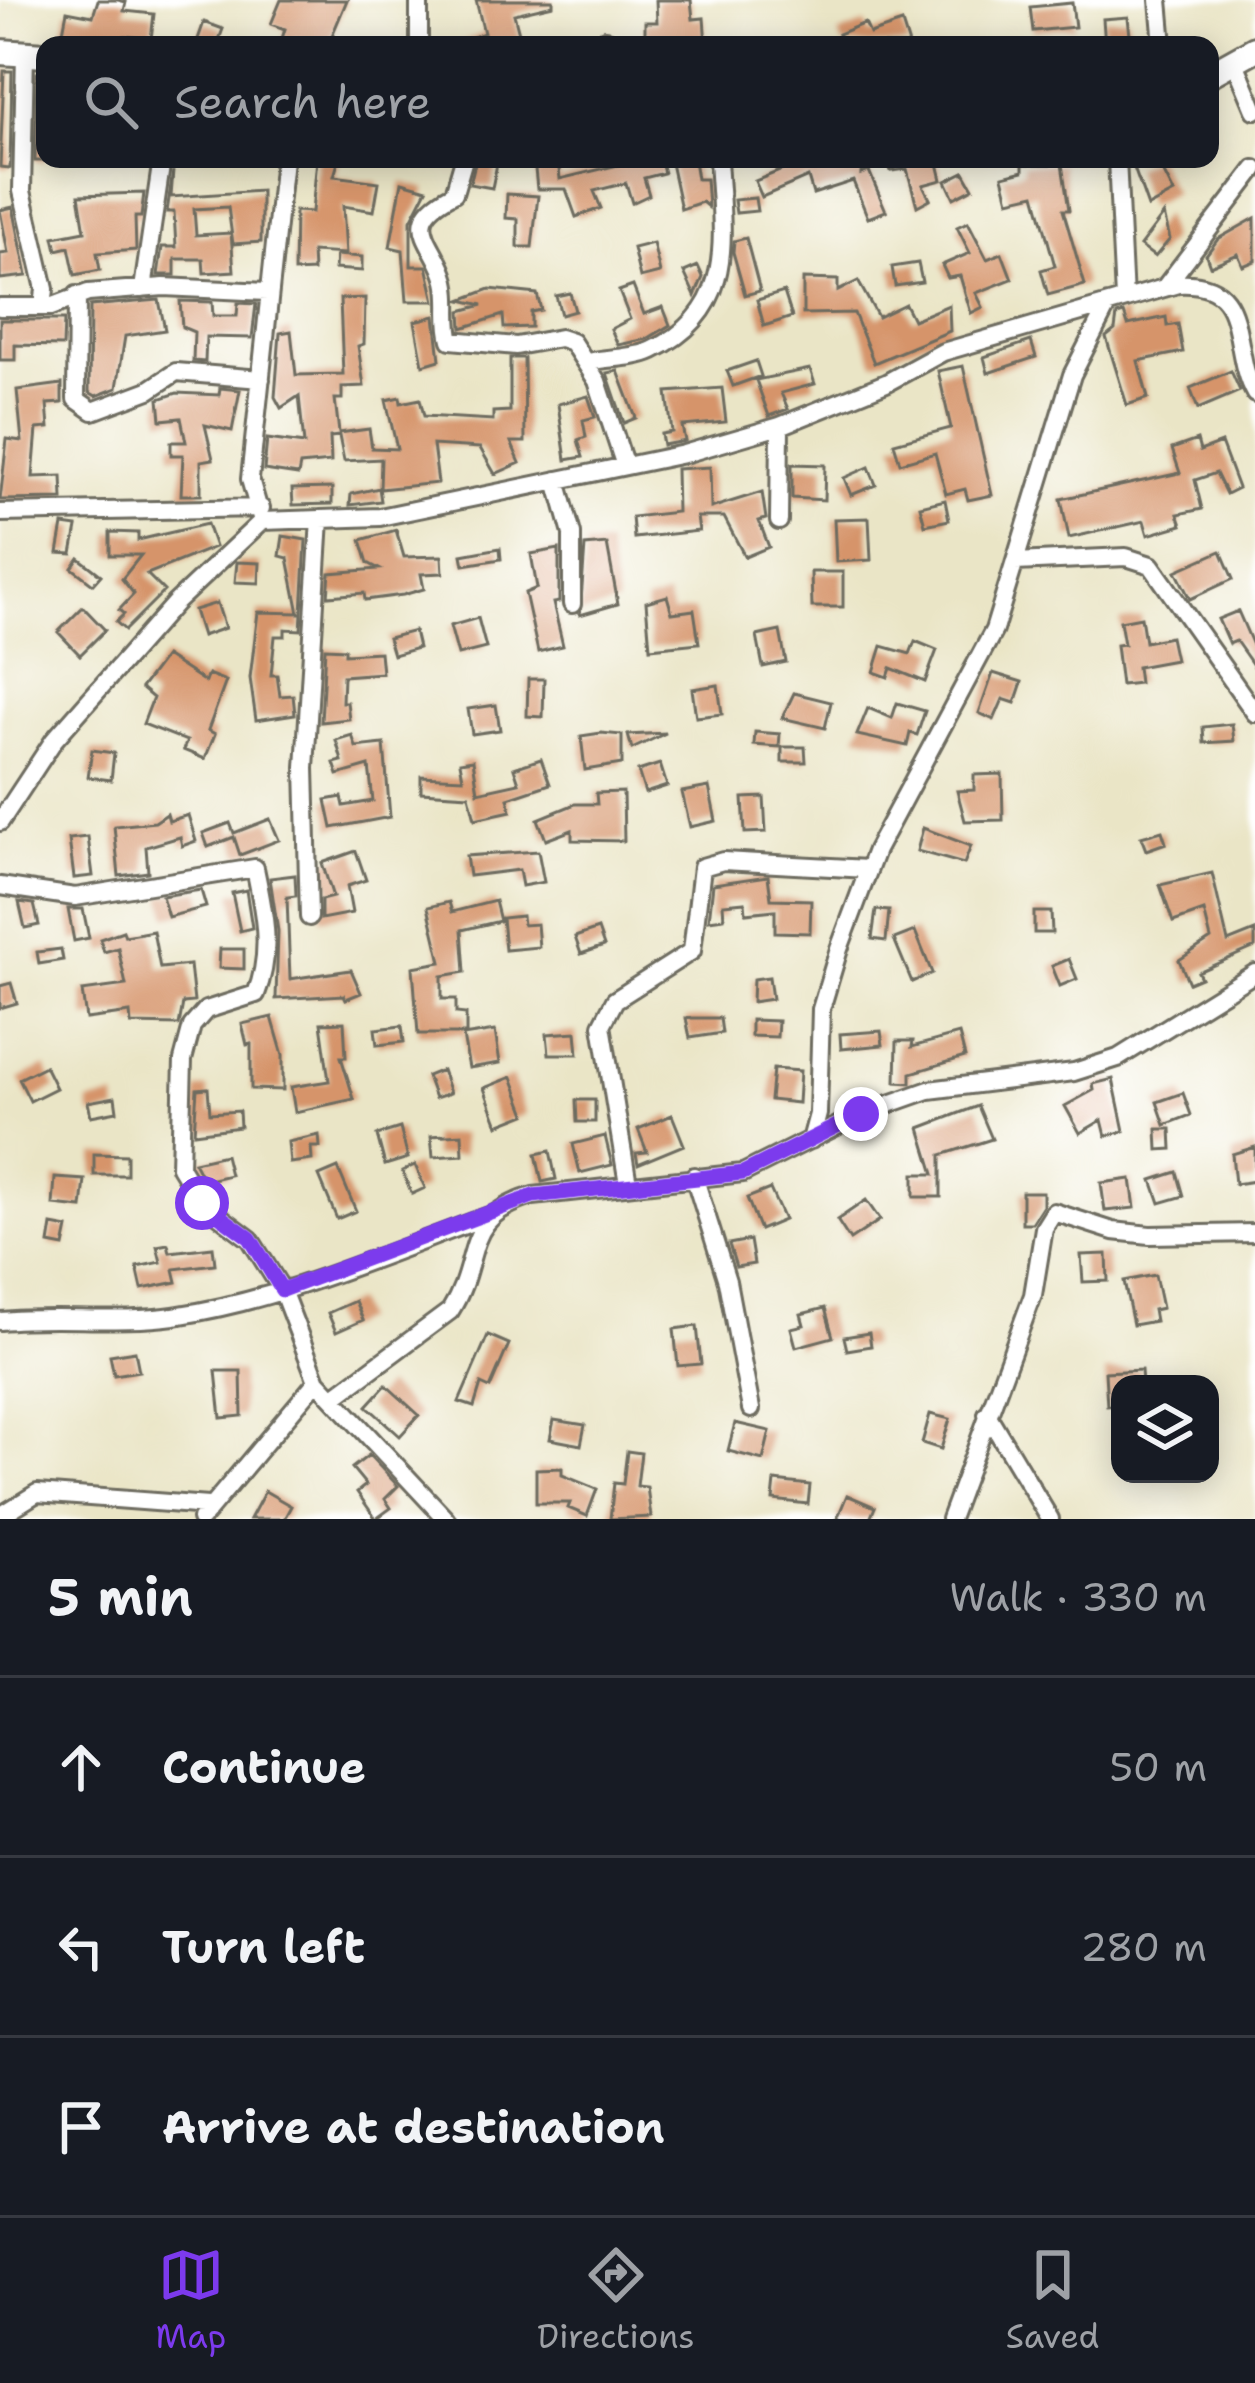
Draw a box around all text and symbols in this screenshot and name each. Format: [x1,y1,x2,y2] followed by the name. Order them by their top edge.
[36,36,1219,168] search box
[78,69,144,135] icon: search
[174,72,431,132] text: Search here
[834,1087,888,1141] route end
[175,1176,229,1230] route start
[1111,1375,1219,1483] map controls
[1111,1375,1219,1483] button: layers
[48,1563,193,1631] text: 5 min
[949,1571,1207,1623] text: Walk · 330 m
[48,1734,114,1800] icon: ahead
[162,1737,366,1797] text: Continue
[1109,1741,1207,1793] text: 50 m
[48,1914,114,1980] icon: left
[162,1917,365,1977] text: Turn left
[1080,1921,1207,1973] text: 280 m
[48,2094,114,2160] icon: arrive
[162,2097,665,2157] text: Arrive at destination
[156,2242,226,2359] tab: Map
[537,2242,695,2359] tab: Directions
[1006,2242,1099,2359] tab: Saved

